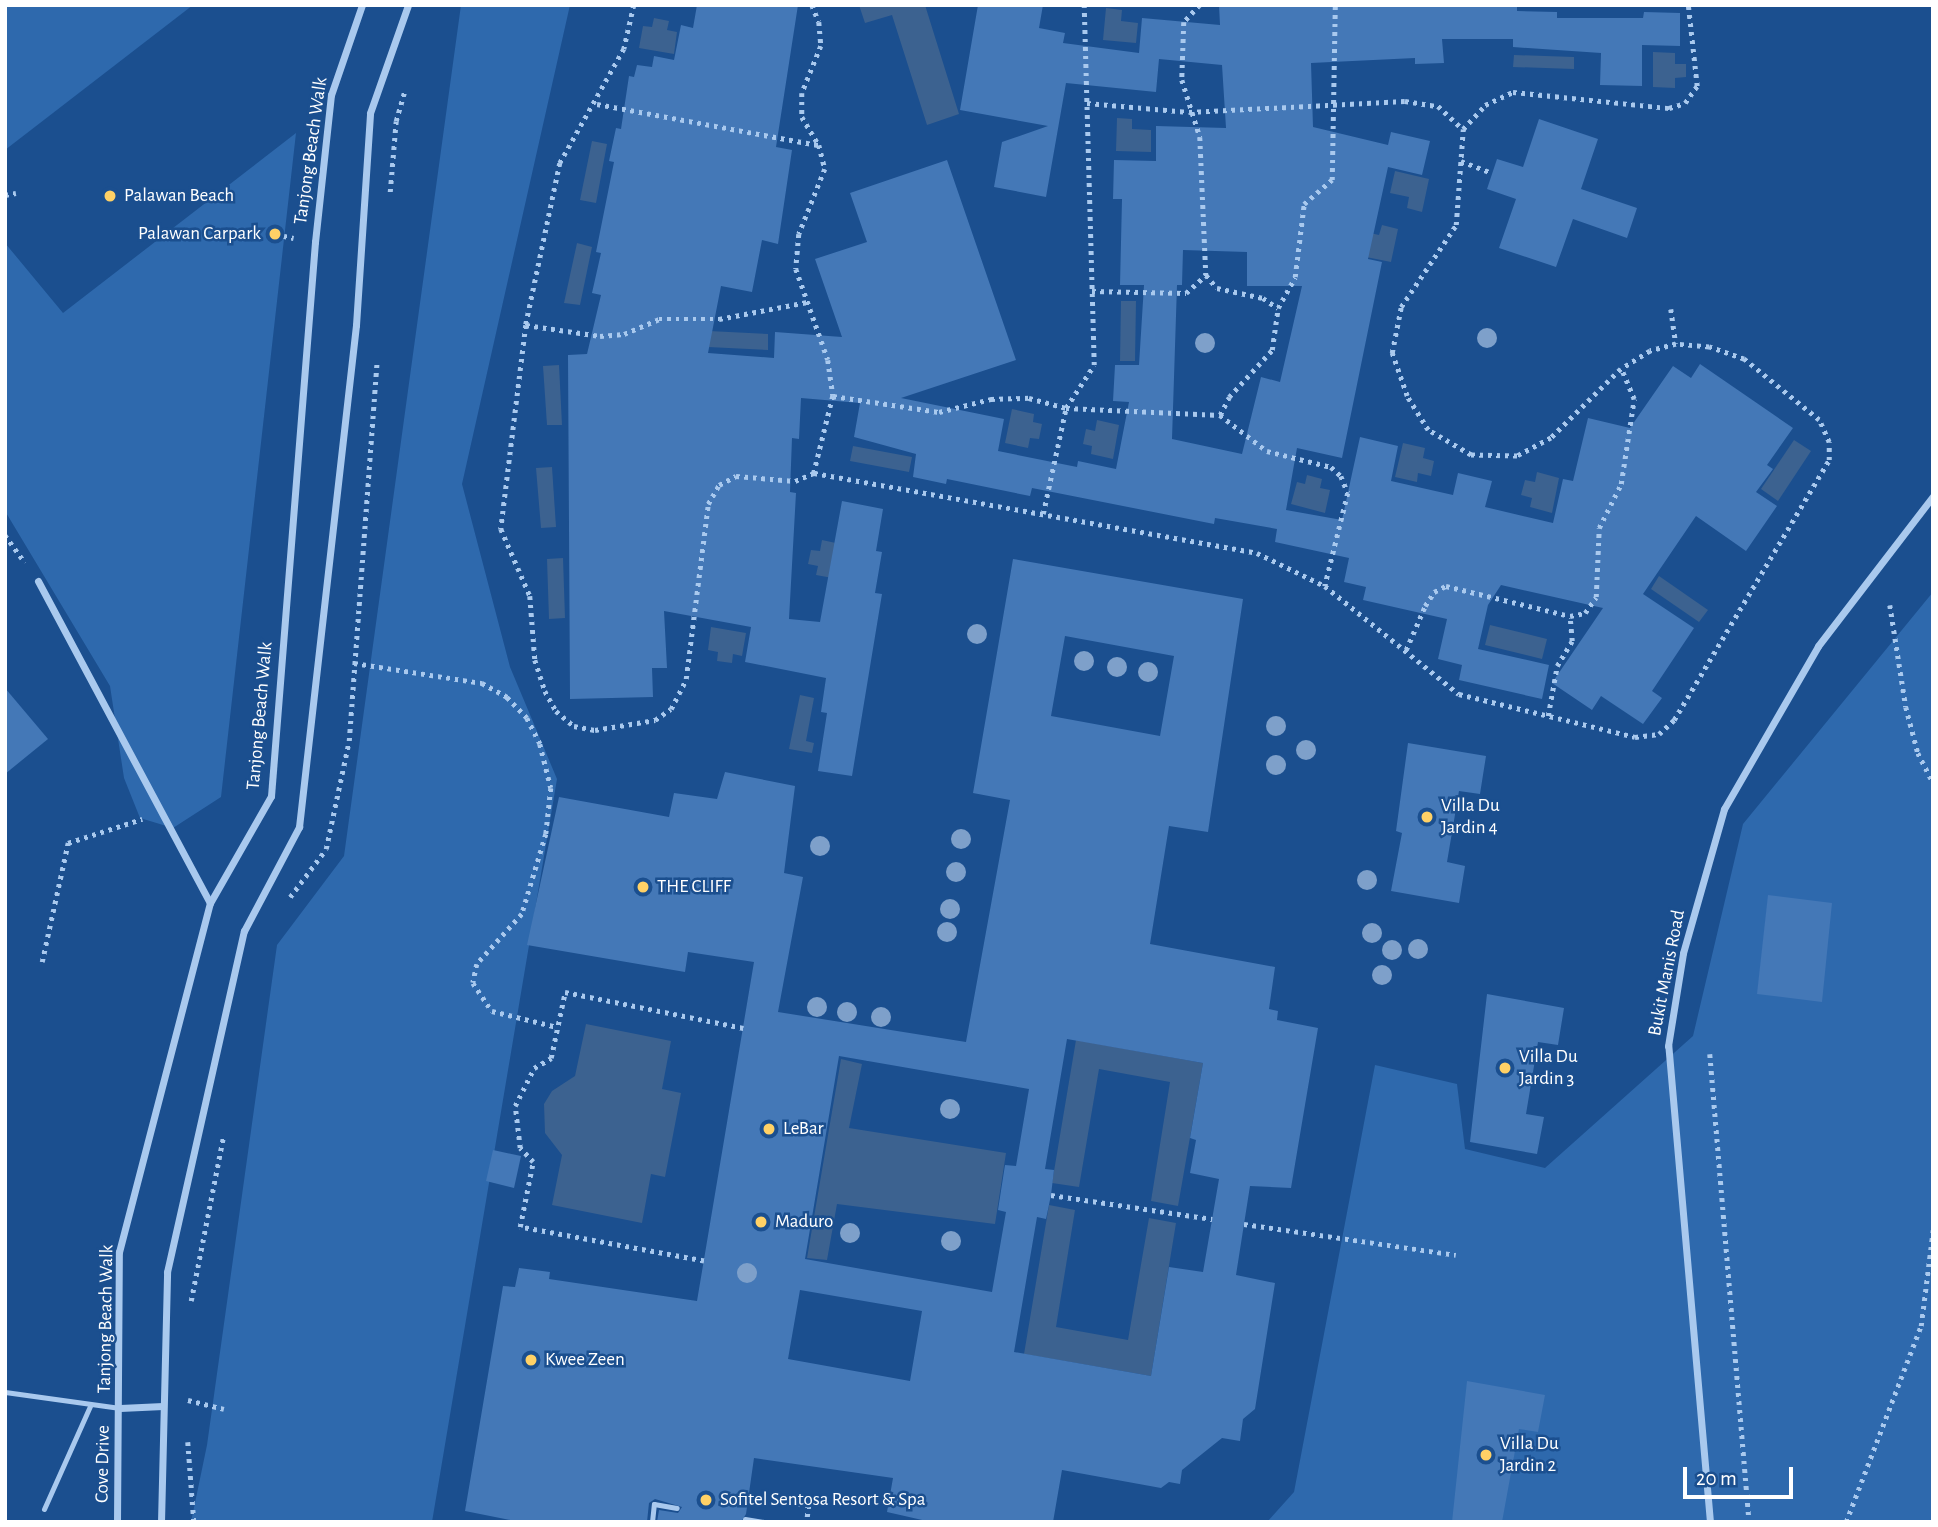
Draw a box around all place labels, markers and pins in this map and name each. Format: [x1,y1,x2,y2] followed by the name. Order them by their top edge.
[124,185,234,207] place label: Palawan Beach
[102,188,118,204] marker: Palawan Beach
[138,223,261,245] place label: Palawan Carpark
[267,226,283,242] marker: Palawan Carpark
[1441,795,1500,839] place label: Villa Du Jardin 4
[1419,809,1435,825] marker: Villa Du Jardin 4
[657,876,731,898] place label: THE CLIFF
[635,879,651,895] marker: THE CLIFF
[1519,1046,1578,1090] place label: Villa Du Jardin 3
[1497,1060,1513,1076] marker: Villa Du Jardin 3
[783,1118,824,1140] place label: LeBar
[761,1121,777,1137] marker: LeBar
[775,1211,833,1233] place label: Maduro
[753,1214,769,1230] marker: Maduro
[545,1349,625,1371] place label: Kwee Zeen
[523,1352,539,1368] marker: Kwee Zeen
[1500,1433,1559,1477] place label: Villa Du Jardin 2
[1478,1447,1494,1463] marker: Villa Du Jardin 2
[720,1489,926,1511] place label: Sofitel Sentosa Resort & Spa
[698,1492,714,1508] marker: Sofitel Sentosa Resort & Spa

